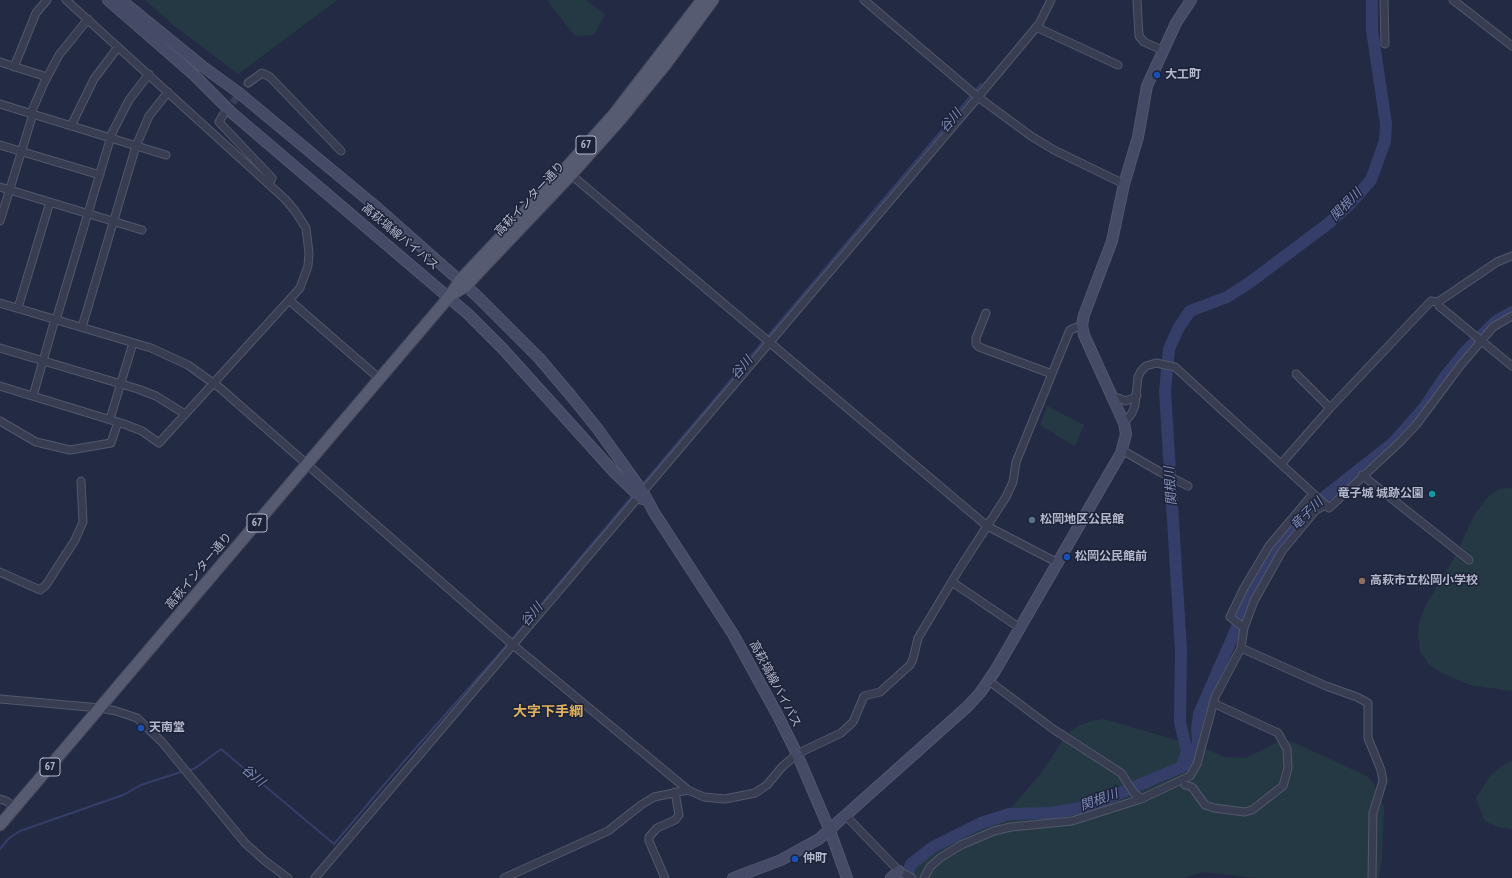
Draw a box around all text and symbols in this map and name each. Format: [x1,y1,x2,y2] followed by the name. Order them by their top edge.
[1165,68,1201,82] place label: 大工町
[1152,70,1162,80] marker: 大工町
[937,106,965,136] water label: 谷川
[576,136,596,154] road number: 67
[492,159,568,239] street label: 高萩インター通り
[1327,186,1365,224] water label: 関根川
[359,201,441,273] street label: 高萩塙線バイパス
[728,353,756,383] water label: 谷川
[1162,466,1180,506] water label: 関根川
[1338,487,1424,501] place label: 竜子城 城跡公園
[1427,489,1437,499] marker: 竜子城 城跡公園
[1288,495,1326,533] water label: 竜子川
[1040,513,1124,527] place label: 松岡地区公民館
[247,514,267,532] road number: 67
[1027,515,1037,525] marker: 松岡地区公民館
[163,530,235,612] street label: 高萩インター通り
[1075,550,1147,564] place label: 松岡公民館前
[1062,552,1072,562] marker: 松岡公民館前
[1370,574,1478,588] place label: 高萩市立松岡小学校
[1357,576,1367,586] marker: 高萩市立松岡小学校
[518,600,546,630] water label: 谷川
[746,638,804,730] street label: 高萩塙線バイパス
[513,704,583,720] district label: 大字下手綱
[149,721,185,735] place label: 天南堂
[136,723,146,733] marker: 天南堂
[40,758,60,776] road number: 67
[238,762,268,790] water label: 谷川
[1078,786,1120,814] water label: 関根川
[803,852,827,866] place label: 仲町
[790,854,800,864] marker: 仲町

